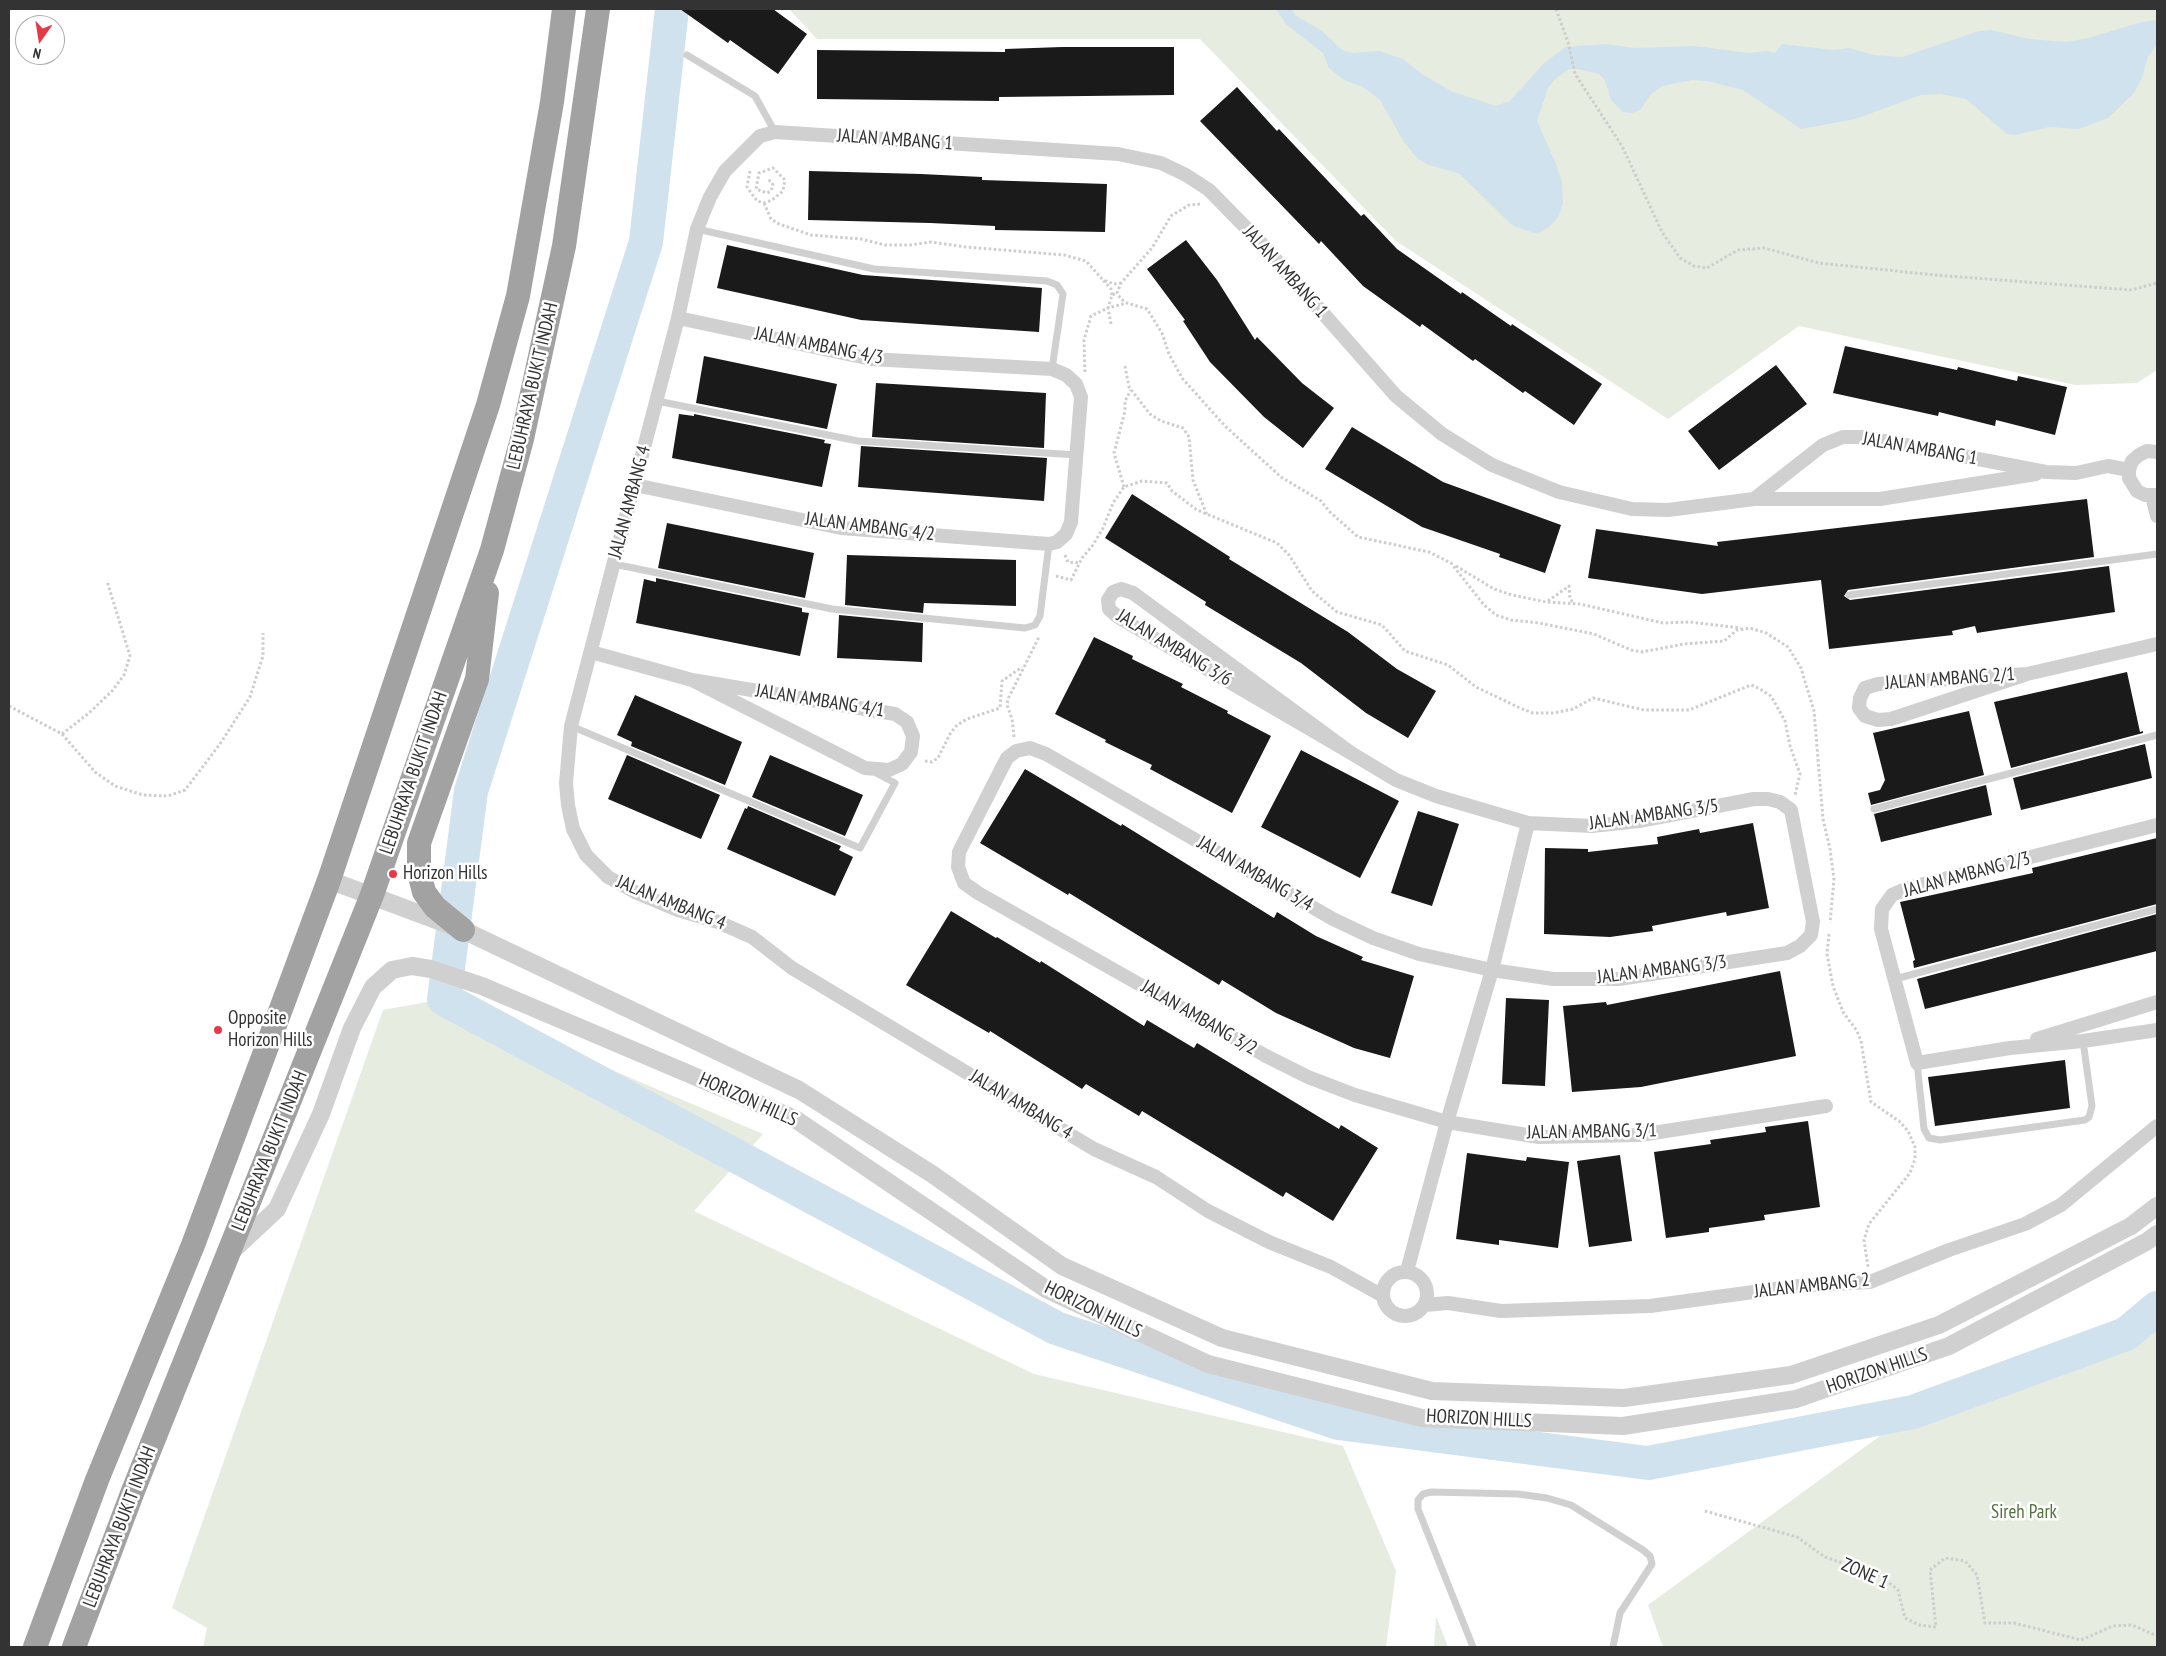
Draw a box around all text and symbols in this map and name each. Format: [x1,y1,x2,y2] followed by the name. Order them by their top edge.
[15,15,65,65] north arrow
[31,44,43,63] text: N
[836,125,954,155] street label: JALAN AMBANG 1
[1238,221,1332,323] street label: JALAN AMBANG 1
[503,300,563,472] street label: LEBUHRAYA BUKIT INDAH
[753,322,885,370] street label: JALAN AMBANG 4/3
[1861,428,1979,470] street label: JALAN AMBANG 1
[604,443,656,561] street label: JALAN AMBANG 4
[804,508,936,546] street label: JALAN AMBANG 4/2
[1112,605,1236,691] street label: JALAN AMBANG 3/6
[1884,663,2016,695] street label: JALAN AMBANG 2/1
[754,680,886,722] street label: JALAN AMBANG 4/1
[375,689,453,857] street label: LEBUHRAYA BUKIT INDAH
[1588,795,1720,835] street label: JALAN AMBANG 3/5
[1193,832,1317,916] street label: JALAN AMBANG 3/4
[1901,847,2033,903] street label: JALAN AMBANG 2/3
[403,863,487,885] place label: Horizon Hills
[387,868,399,880] marker: Horizon Hills
[613,871,729,935] street label: JALAN AMBANG 4
[1596,951,1728,989] street label: JALAN AMBANG 3/3
[1137,976,1261,1060] street label: JALAN AMBANG 3/2
[228,1008,312,1052] place label: Opposite Horizon Hills
[212,1024,224,1036] marker: Opposite Horizon Hills
[965,1065,1077,1145] street label: JALAN AMBANG 4
[227,1068,313,1234] street label: LEBUHRAYA BUKIT INDAH
[695,1068,801,1132] street label: HORIZON HILLS
[1527,1119,1657,1145] street label: JALAN AMBANG 3/1
[1753,1269,1871,1303] street label: JALAN AMBANG 2
[1041,1277,1145,1343] street label: HORIZON HILLS
[1823,1343,1931,1399] street label: HORIZON HILLS
[1426,1405,1532,1433] street label: HORIZON HILLS
[79,1443,161,1611] street label: LEBUHRAYA BUKIT INDAH
[1991,1502,2057,1524] park label: Sireh Park
[1838,1554,1892,1594] street label: ZONE 1

